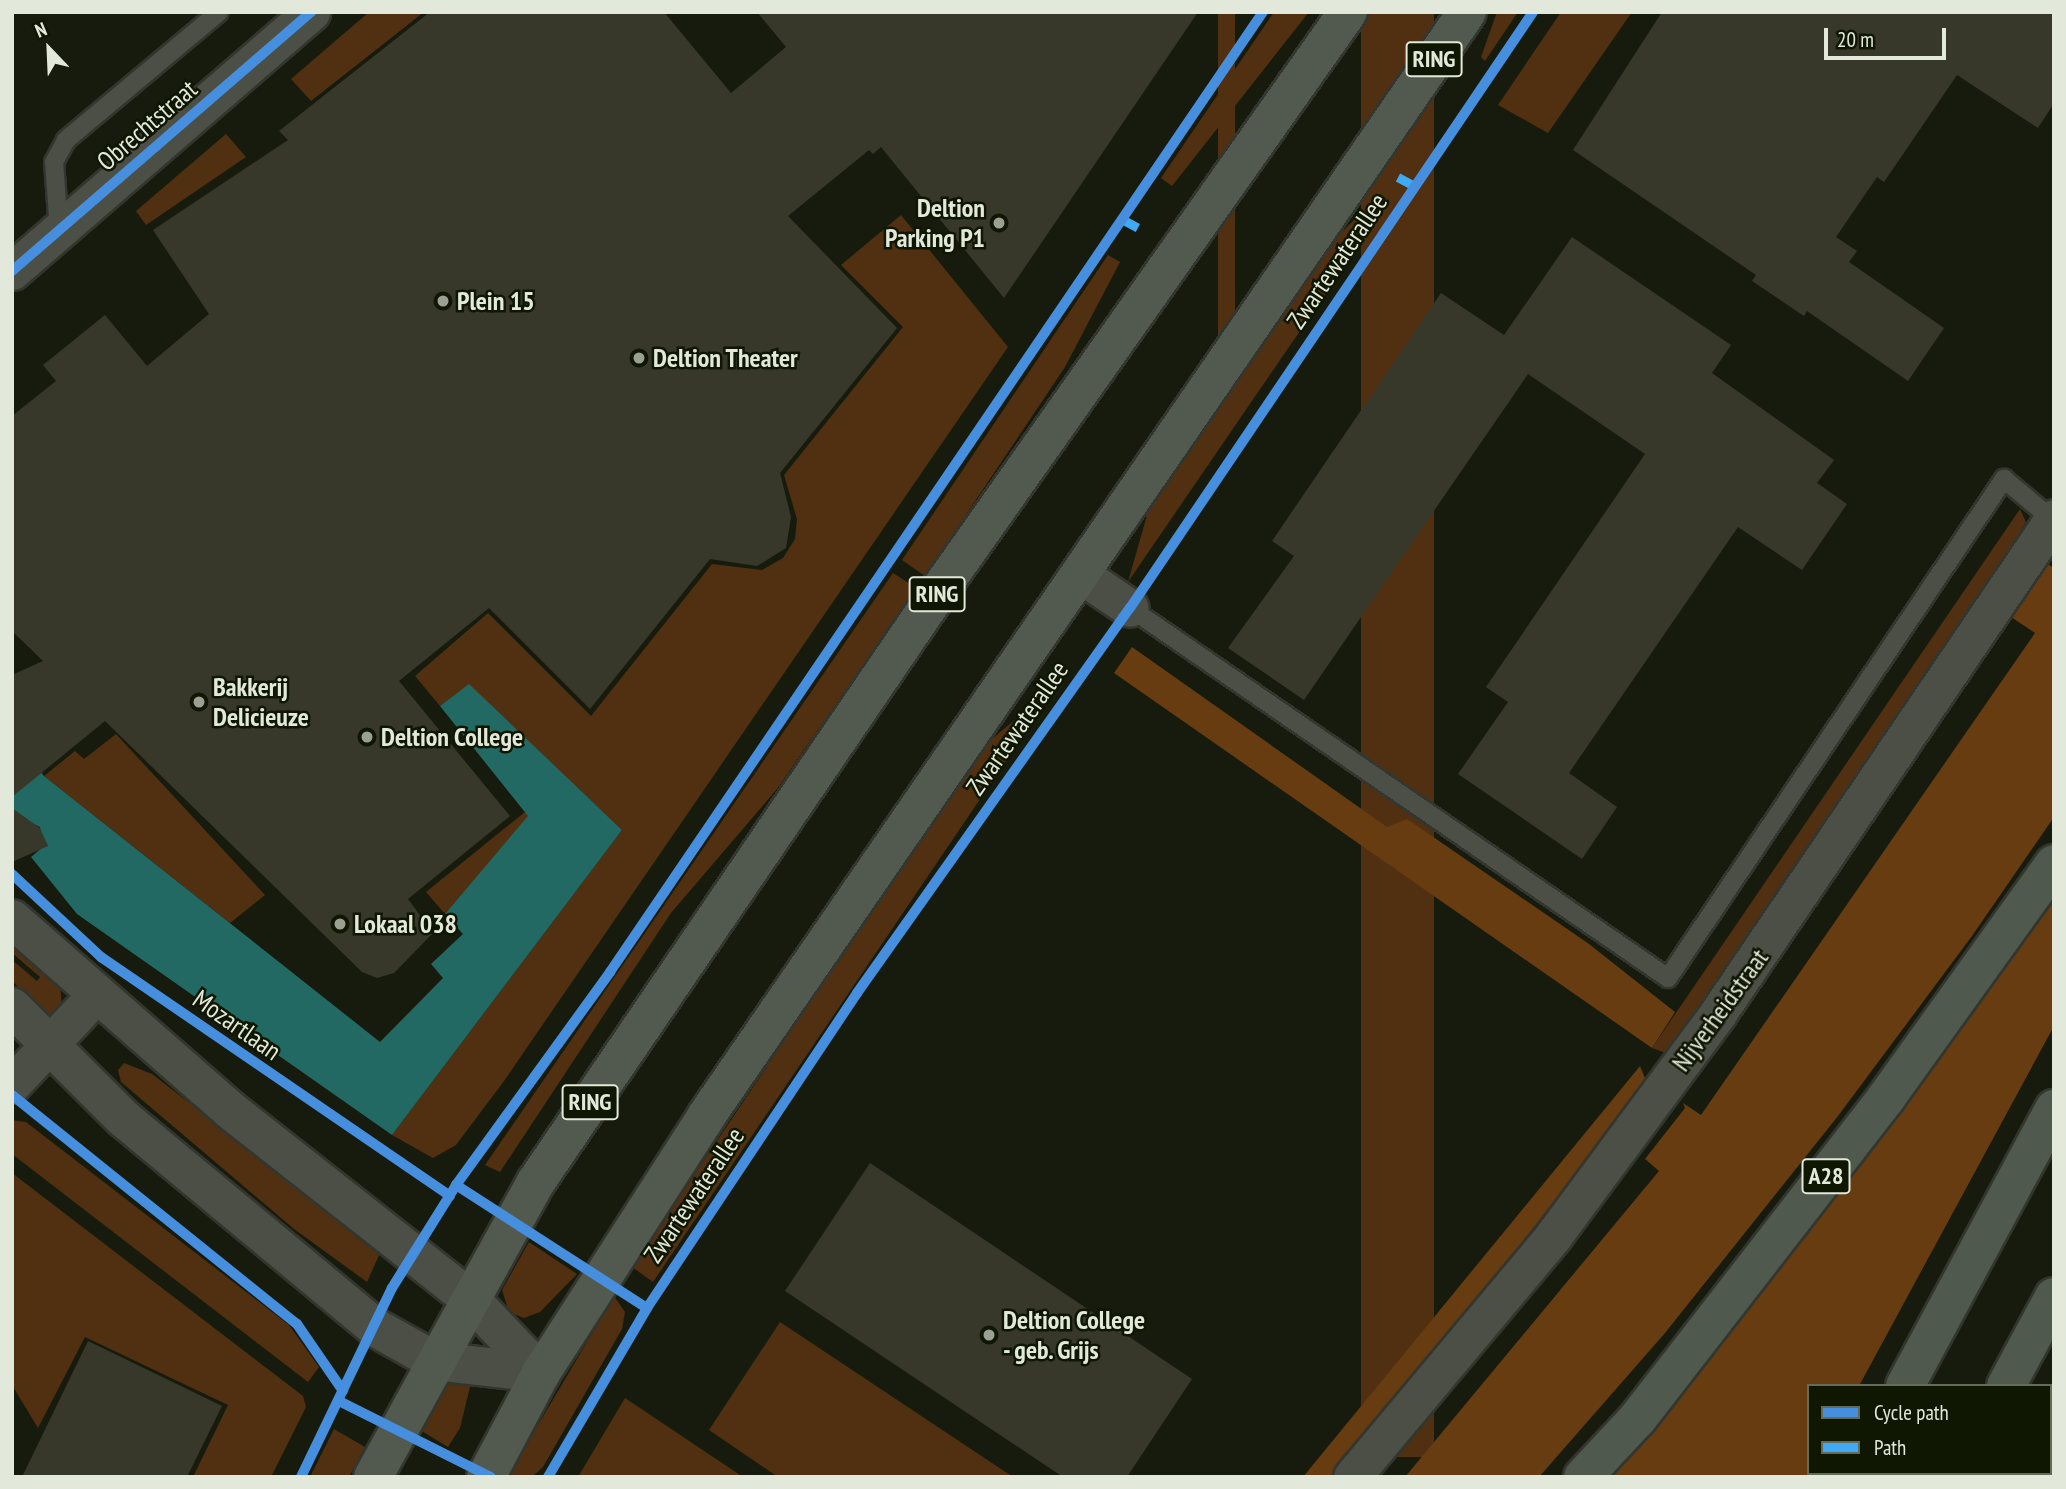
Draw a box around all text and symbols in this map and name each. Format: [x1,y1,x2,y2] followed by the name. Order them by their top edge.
[14,14,84,84] north arrow
[1828,14,1951,58] scale bar
[31,17,50,43] text: N
[1837,26,1874,53] text: 20 m
[1404,38,1464,80] road number: RING
[91,73,203,177] street label: Obrechtstraat
[1280,188,1394,334] street label: Zwartewaterallee
[885,192,985,254] place label: Deltion Parking P1
[991,215,1007,231] marker: Deltion Parking P1
[457,285,535,317] place label: Plein 15
[435,293,451,309] marker: Plein 15
[653,342,799,374] place label: Deltion Theater
[631,350,647,366] marker: Deltion Theater
[907,574,967,614] road number: RING
[959,655,1075,801] street label: Zwartewaterallee
[213,671,309,732] place label: Bakkerij Delicieuze
[191,694,207,710] marker: Bakkerij Delicieuze
[381,721,523,753] place label: Deltion College
[359,729,375,745] marker: Deltion College
[354,908,457,940] place label: Lokaal 038
[332,916,348,932] marker: Lokaal 038
[1665,943,1775,1077] street label: Nijverheidstraat
[187,983,287,1067] street label: Mozartlaan
[560,1082,620,1122] road number: RING
[637,1122,751,1268] street label: Zwartewaterallee
[1801,1156,1850,1196] road number: A28
[1003,1304,1145,1366] place label: Deltion College - geb. Grijs
[981,1327,997,1343] marker: Deltion College - geb. Grijs
[1807,1384,2052,1475] legend
[1874,1399,1949,1426] text: Cycle path
[1874,1434,1906,1461] text: Path

